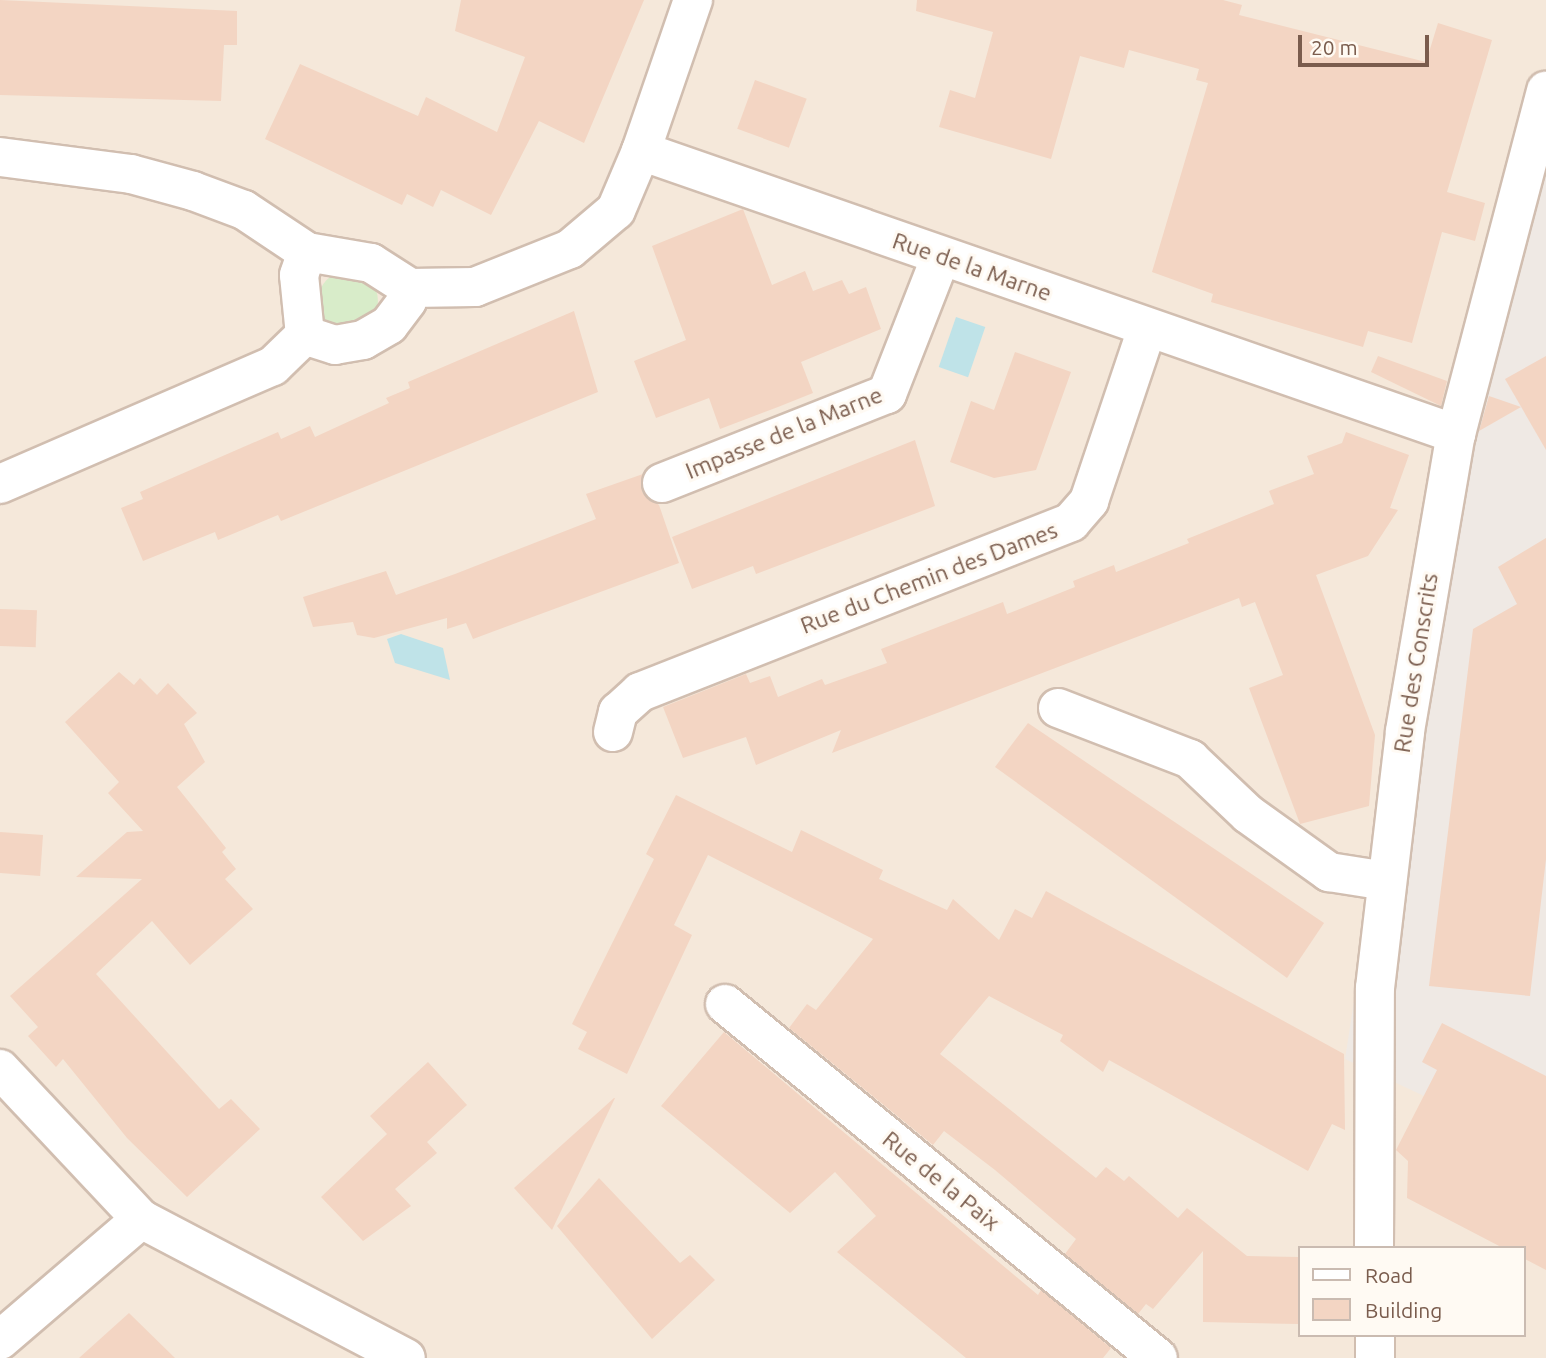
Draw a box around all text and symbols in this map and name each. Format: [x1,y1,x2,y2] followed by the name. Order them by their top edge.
[1301,21,1432,65] scale bar
[1311,35,1358,59] text: 20 m
[889,227,1055,307] street label: Rue de la Marne
[682,381,886,485] street label: Impasse de la Marne
[797,516,1061,640] street label: Rue du Chemin des Dames
[1388,571,1444,755] street label: Rue des Conscrits
[877,1125,1005,1237] street label: Rue de la Paix
[1298,1246,1525,1337] legend
[1365,1263,1413,1287] text: Road
[1365,1298,1442,1322] text: Building

